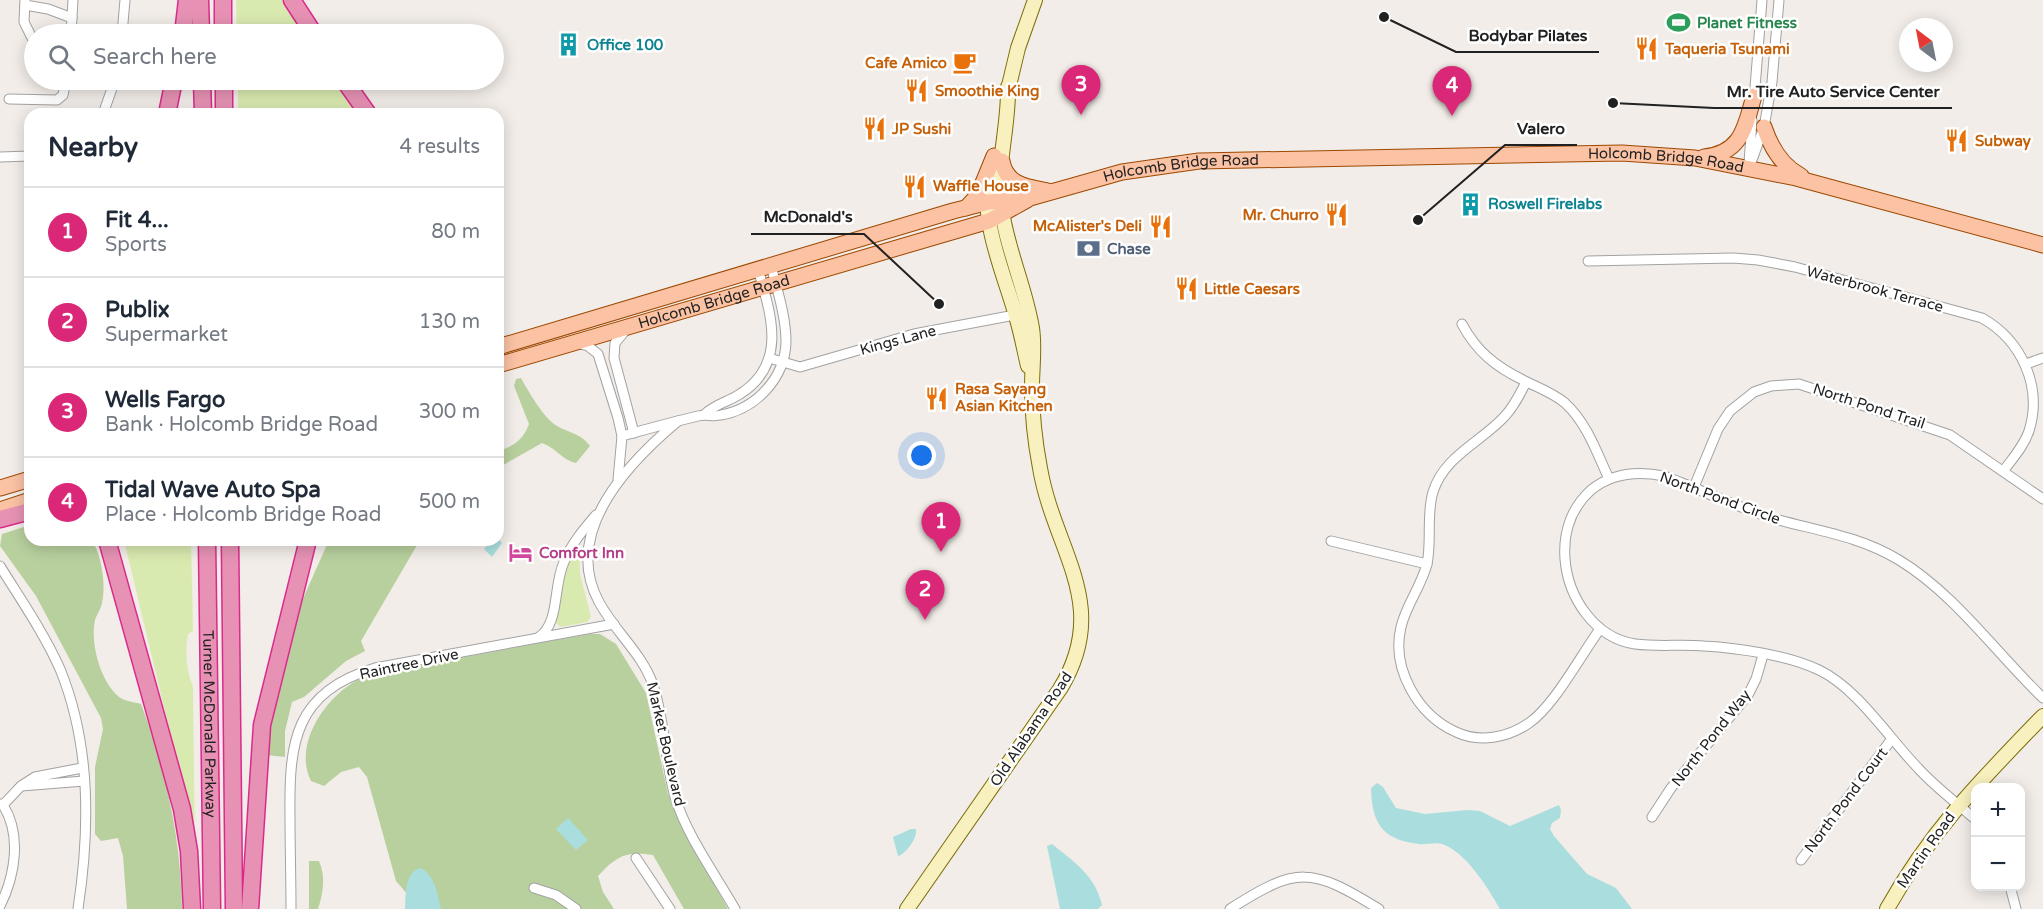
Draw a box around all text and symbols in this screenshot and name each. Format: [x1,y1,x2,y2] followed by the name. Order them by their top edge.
[1666,10,1692,36] sports icon: Planet Fitness
[1697,14,1797,32] place label: Planet Fitness
[1456,18,1599,52] callout: Bodybar Pilates
[1899,18,1953,72] north arrow
[24,24,504,90] search box
[1469,26,1588,46] text: Bodybar Pilates
[556,32,582,58] building icon: Office 100
[587,36,664,54] place label: Office 100
[1634,36,1660,62] restaurant icon: Taqueria Tsunami
[1664,40,1790,59] place label: Taqueria Tsunami
[45,41,78,74] icon: search
[93,44,217,70] text: Search here
[952,50,978,76] cafe icon: Cafe Amico
[865,54,947,72] place label: Cafe Amico
[1062,66,1100,115] pin: 3
[1432,66,1472,116] pin: 4
[1714,74,1952,108] callout: Mr. Tire Auto Service Center
[904,78,930,104] restaurant icon: Smoothie King
[935,82,1039,101] place label: Smoothie King
[1726,82,1940,102] text: Mr. Tire Auto Service Center
[1505,111,1577,145] callout: Valero
[861,116,887,142] restaurant icon: JP Sushi
[1517,119,1565,139] text: Valero
[891,120,951,138] place label: JP Sushi
[1944,128,1970,154] restaurant icon: Subway
[48,132,138,163] text: Nearby
[1975,132,2031,151] place label: Subway
[400,135,480,159] text: 4 results
[1588,144,1746,176] street label: Holcomb Bridge Road
[1101,151,1259,186] street label: Holcomb Bridge Road
[902,173,928,199] restaurant icon: Waffle House
[933,177,1029,195] place label: Waffle House
[1457,191,1483,217] building icon: Roswell Firelabs
[1488,195,1602,213] place label: Roswell Firelabs
[751,200,864,234] callout: McDonald's
[1324,202,1350,228] restaurant icon: Mr. Churro
[1243,206,1319,224] place label: Mr. Churro
[105,207,169,233] text: Fit 4...
[763,207,853,227] text: McDonald's
[1147,213,1173,239] restaurant icon: McAlister's Deli
[1033,217,1142,235] place label: McAlister's Deli
[61,220,74,244] text: 1
[431,220,480,244] text: 80 m
[105,233,167,257] text: Sports
[1076,236,1102,262] bank icon: Chase
[1107,240,1151,258] place label: Chase
[1805,262,1945,316] street label: Waterbrook Terrace
[636,271,792,332] street label: Holcomb Bridge Road
[1173,276,1199,302] restaurant icon: Little Caesars
[1204,280,1300,298] place label: Little Caesars
[105,297,170,323] text: Publix
[61,310,74,334] text: 2
[419,310,480,334] text: 130 m
[858,321,938,359] street label: Kings Lane
[105,323,228,347] text: Supermarket
[1811,379,1927,433] street label: North Pond Trail
[955,380,1053,415] place label: Rasa Sayang Asian Kitchen
[924,385,950,411] restaurant icon: Rasa Sayang Asian Kitchen
[105,387,225,413] text: Wells Fargo
[61,400,74,424] text: 3
[419,400,480,424] text: 300 m
[105,413,378,437] text: Bank · Holcomb Bridge Road
[907,441,936,470] your location
[1657,468,1783,528] street label: North Pond Circle
[105,477,321,503] text: Tidal Wave Auto Spa
[61,490,74,514] text: 4
[419,490,480,514] text: 500 m
[922,502,960,552] pin: 1
[105,503,381,527] text: Place · Holcomb Bridge Road
[508,540,534,566] hotel icon: Comfort Inn
[539,544,624,562] place label: Comfort Inn
[906,570,944,620] pin: 2
[199,630,220,818] street label: Turner McDonald Parkway
[358,645,460,683] street label: Raintree Drive
[986,668,1076,790] street label: Old Alabama Road
[643,680,689,808] street label: Market Boulevard
[1668,686,1754,790] street label: North Pond Way
[1801,744,1892,856] street label: North Pond Court
[1971,783,2025,891] map controls
[1971,783,2025,837] button: +
[1893,808,1959,892] street label: Martin Road
[1971,837,2025,891] button: −

